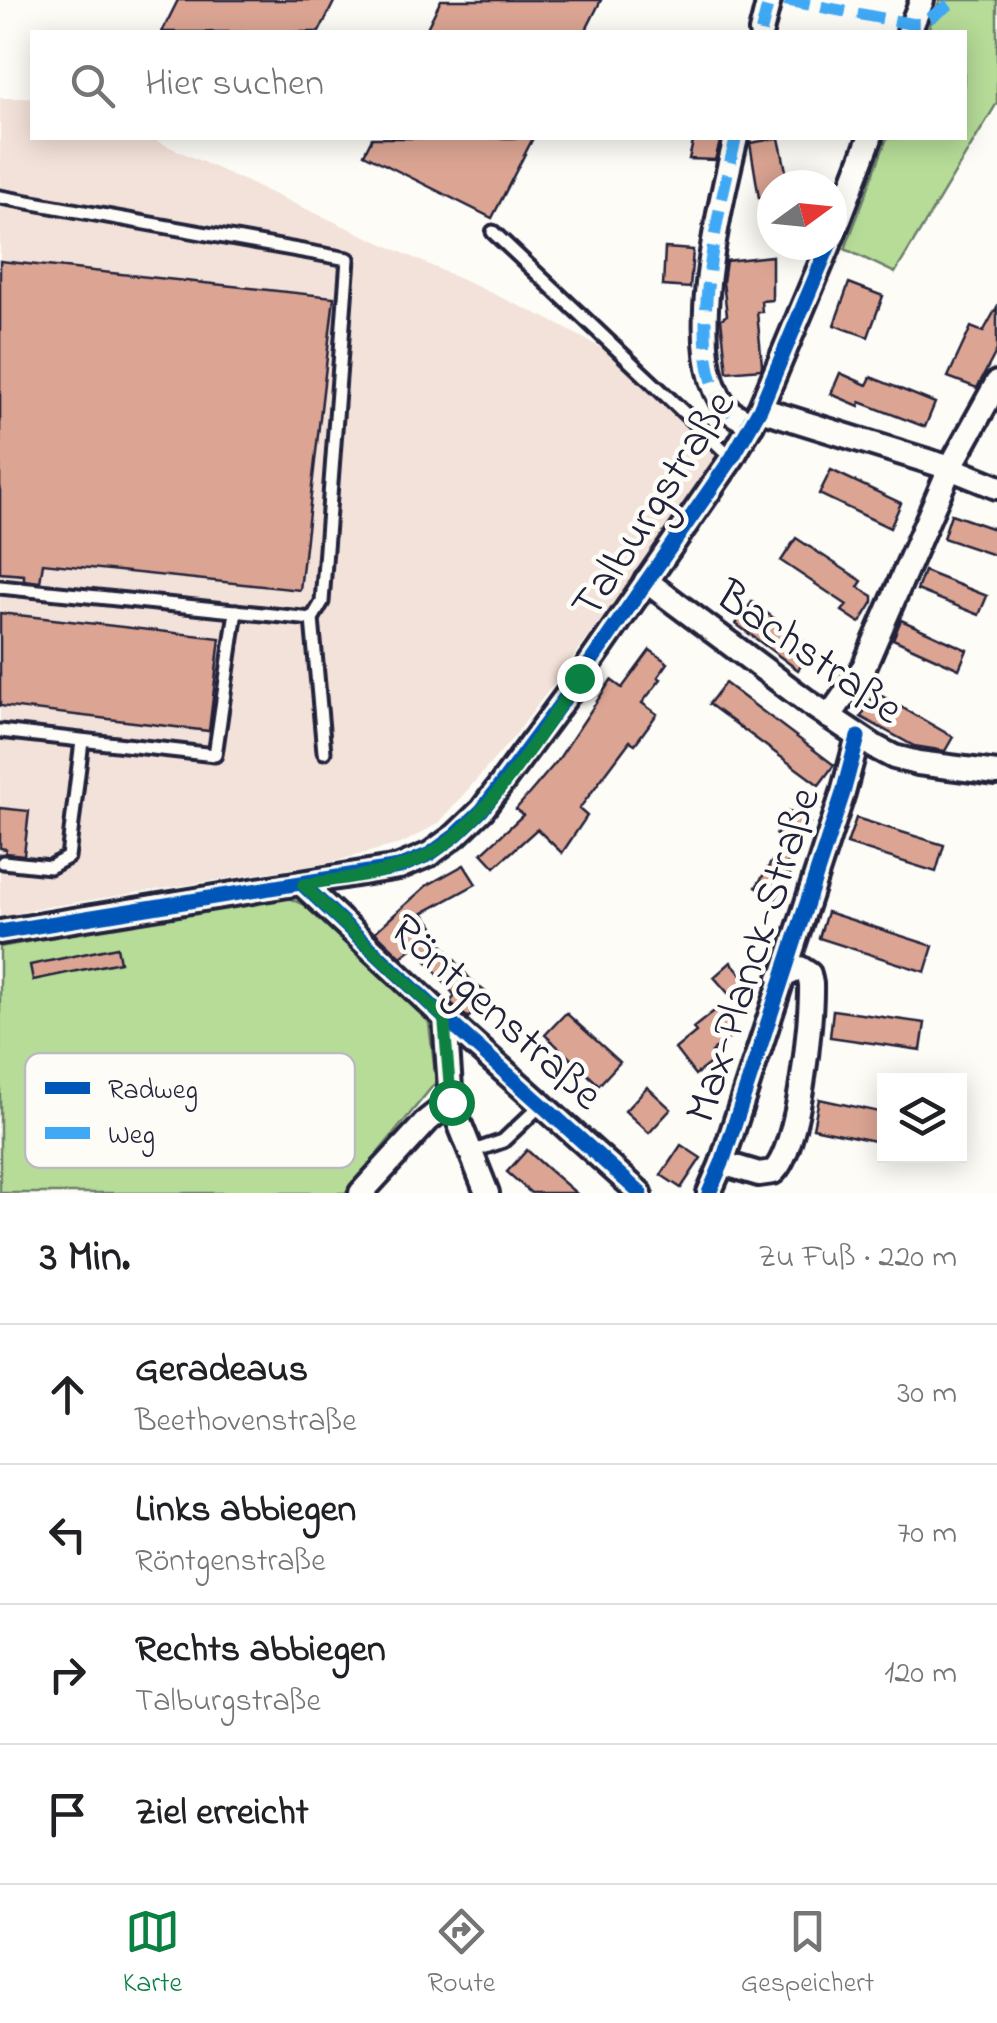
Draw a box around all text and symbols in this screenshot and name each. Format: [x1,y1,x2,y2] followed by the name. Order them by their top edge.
[30,30,967,140] search box
[145,57,324,113] text: Hier suchen
[65,58,120,113] icon: search
[757,170,847,260] north arrow
[556,378,755,634] street label: Talburgstraße
[700,565,916,744] street label: Bachstraße
[557,656,603,702] route end
[670,779,840,1132] street label: Max-Planck-Straße
[372,899,617,1129] street label: Röntgenstraße
[25,1053,355,1168] legend
[108,1071,198,1112] text: Radweg
[877,1073,967,1163] map controls
[877,1073,967,1163] button: layers
[429,1080,475,1126] route start
[108,1116,155,1157] text: Weg
[40,1228,130,1289] text: 3 Min.
[758,1235,957,1282] text: Zu Fuß · 220 m
[135,1343,308,1399] text: Geradeaus
[40,1367,95,1422] icon: ahead
[897,1371,957,1418] text: 30 m
[135,1399,357,1446] text: Beethovenstraße
[135,1483,356,1539] text: Links abbiegen
[40,1507,95,1562] icon: left
[897,1511,957,1558] text: 70 m
[135,1539,326,1586] text: Röntgenstraße
[135,1623,386,1679] text: Rechts abbiegen
[40,1647,95,1702] icon: right
[884,1651,957,1698] text: 120 m
[135,1679,321,1726] text: Talburgstraße
[135,1786,308,1842] text: Ziel erreicht
[40,1787,95,1842] icon: arrive
[123,1904,182,2005] tab: Karte
[427,1904,495,2005] tab: Route
[741,1904,874,2005] tab: Gespeichert

